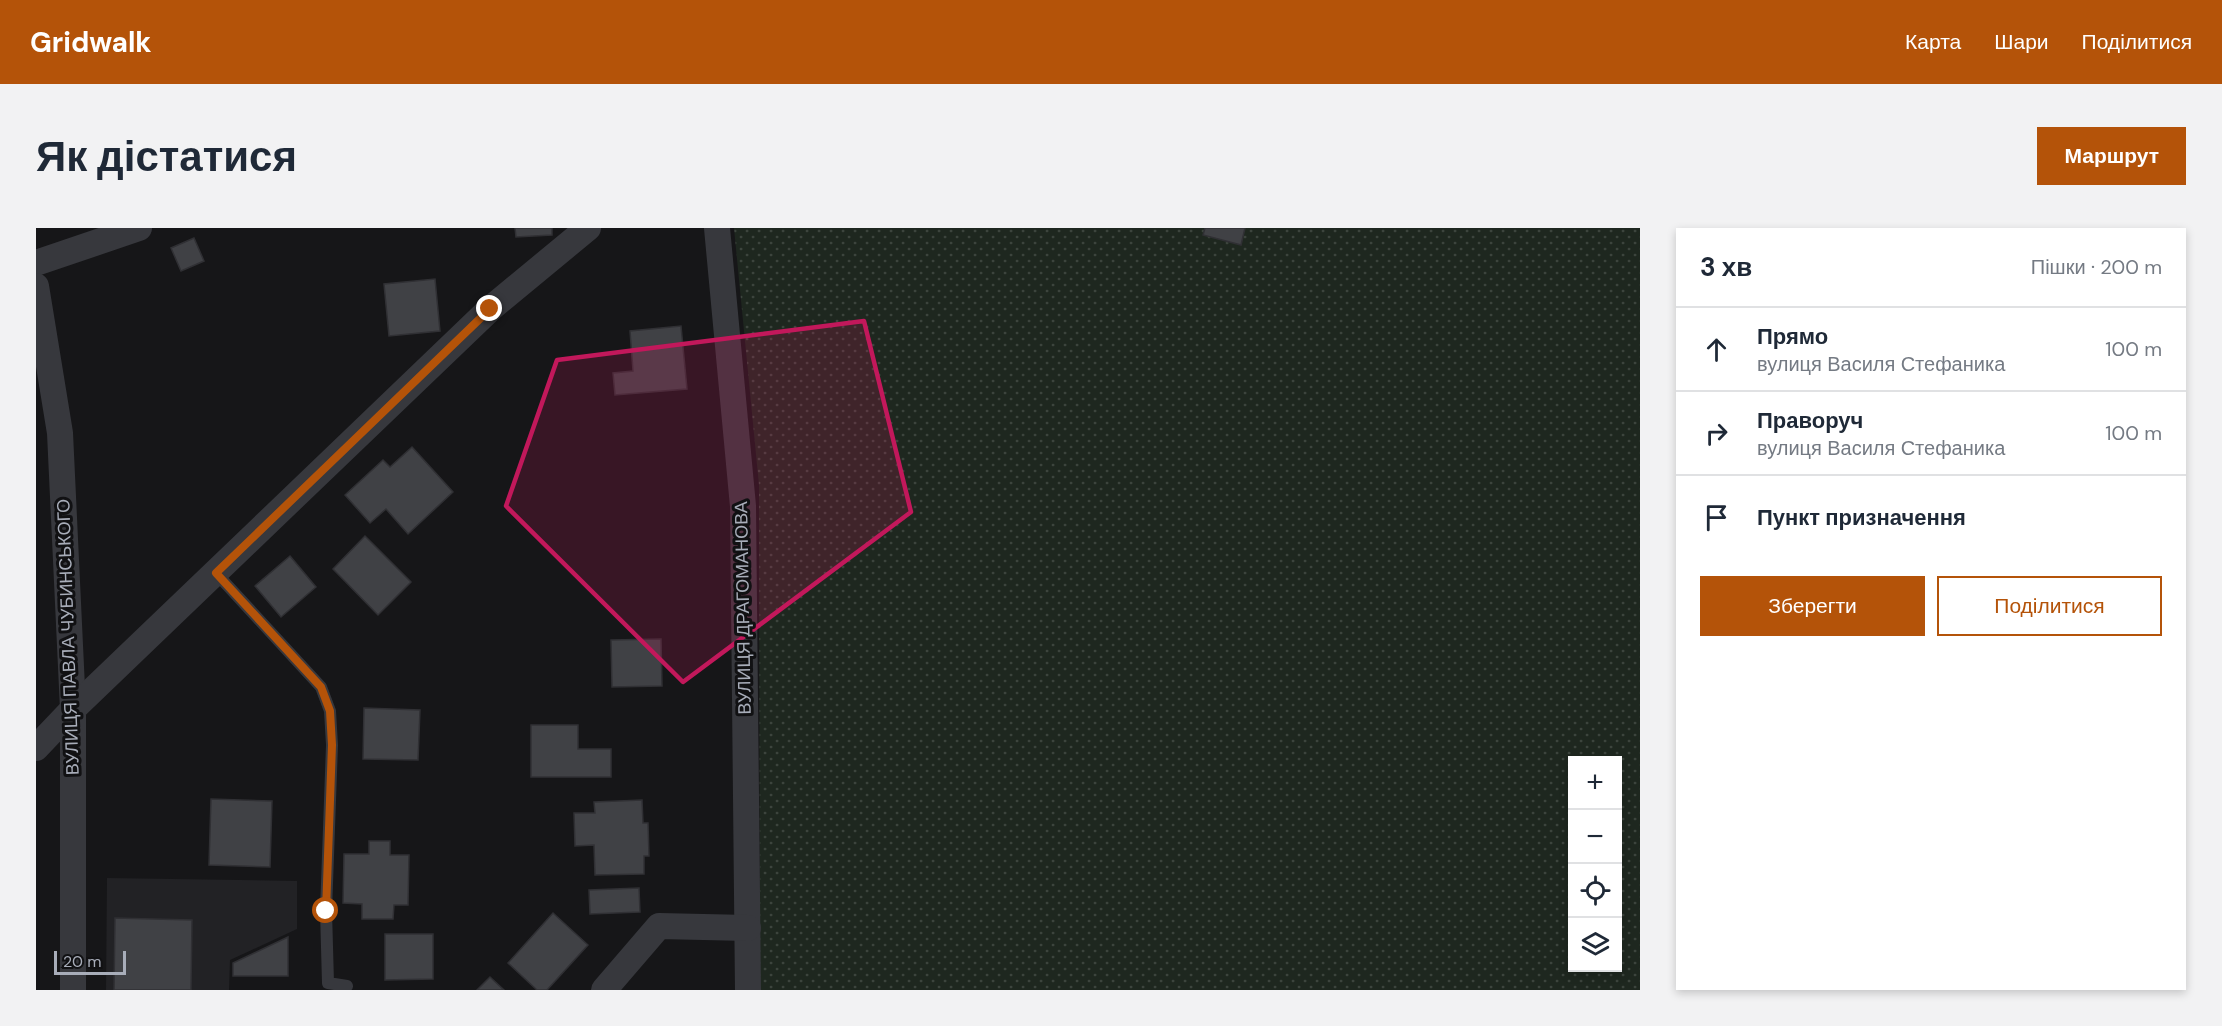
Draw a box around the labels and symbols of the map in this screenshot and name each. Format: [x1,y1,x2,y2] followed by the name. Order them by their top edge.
[476,295,502,321] route end
[51,498,85,776] street label: ВУЛИЦЯ ПАВЛА ЧУБИНСЬКОГО
[729,501,757,715] street label: ВУЛИЦЯ ДРАГОМАНОВА
[312,897,338,923] route start
[54,948,126,976] scale bar

